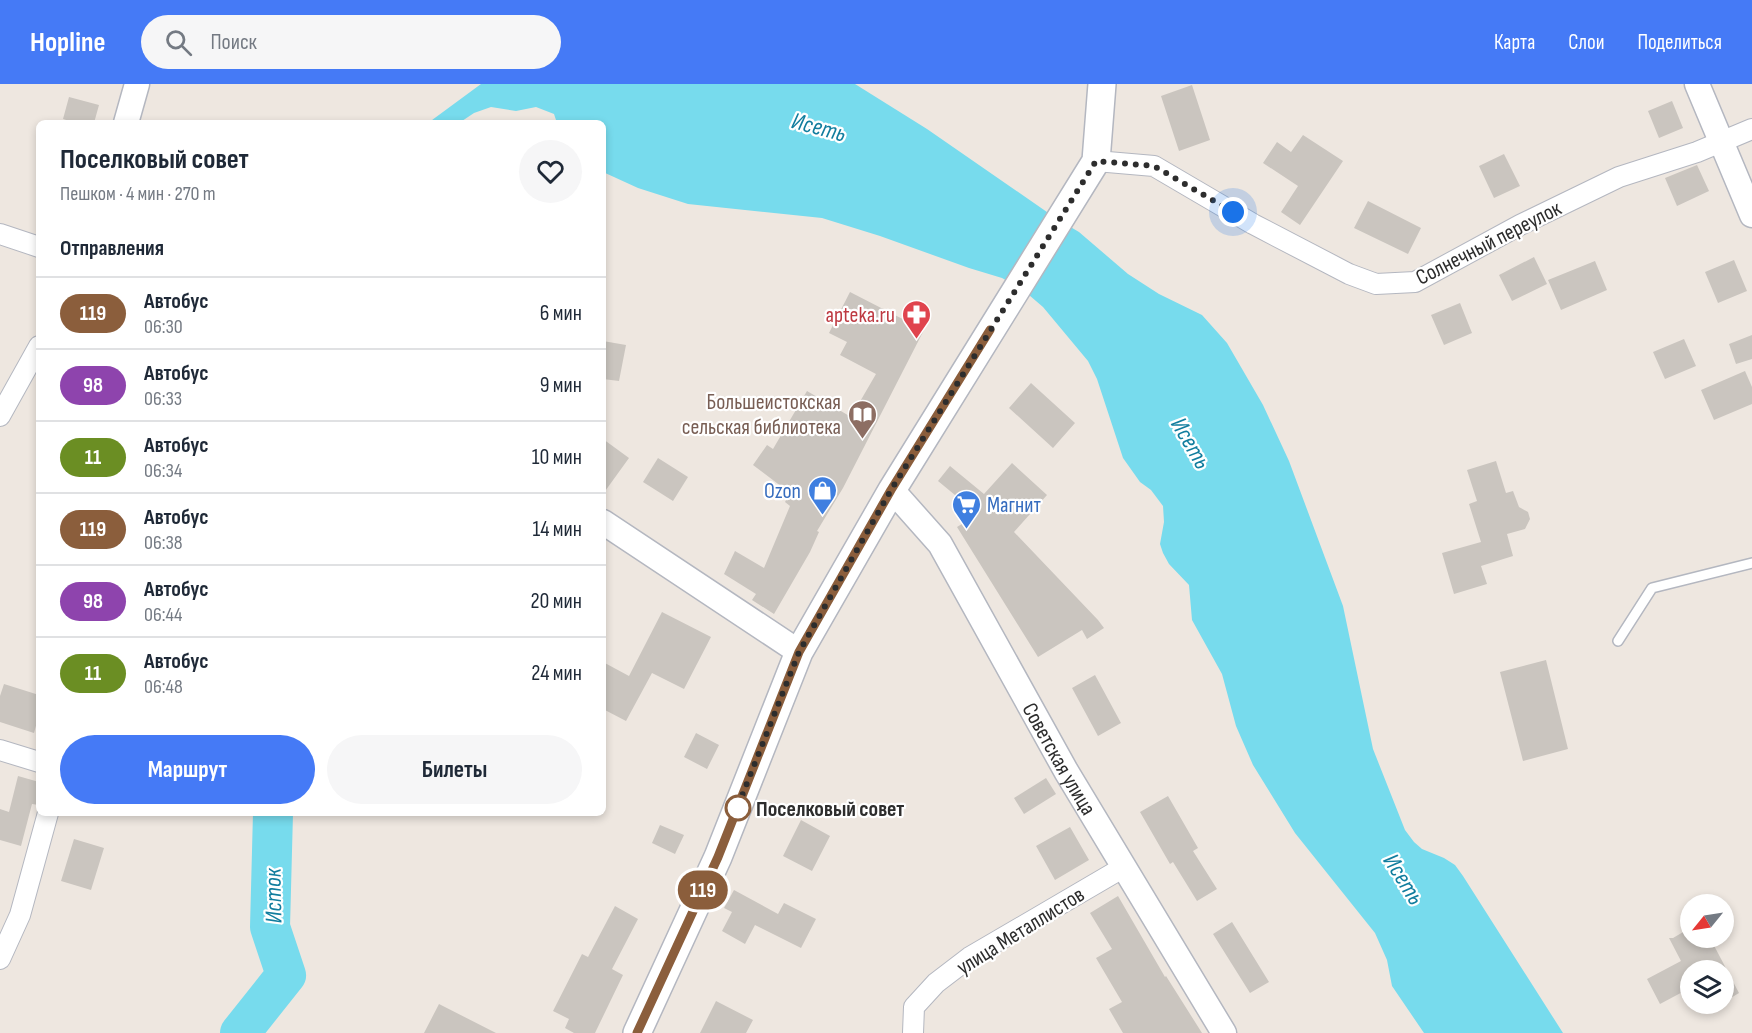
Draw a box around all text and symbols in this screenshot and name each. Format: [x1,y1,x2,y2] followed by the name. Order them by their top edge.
[141,15,561,69] search box
[30,26,105,59] text: Hopline
[162,26,195,59] icon: search
[210,29,257,56] text: Поиск
[1494,30,1535,55] text: Карта
[1568,30,1604,55] text: Слои
[1637,30,1722,55] text: Поделиться
[789,106,849,149] water label: Исеть
[519,140,582,203] button: heart
[60,143,249,176] text: Поселковый совет
[60,182,216,206] text: Пешком · 4 мин · 270 m
[1411,195,1567,292] street label: Солнечный переулок
[1218,197,1248,227] your location
[60,235,164,262] text: Отправления
[144,288,209,315] text: Автобус
[900,298,932,340] pharmacy icon: apteka.ru
[540,300,582,327] text: 6 мин
[80,301,106,326] text: 119
[826,302,895,329] place label: apteka.ru
[144,315,183,339] text: 06:30
[144,360,209,387] text: Автобус
[540,372,582,399] text: 9 мин
[83,373,103,398] text: 98
[144,387,182,411] text: 06:33
[682,389,841,441] place label: Большеистокская сельская библиотека
[846,398,878,440] library icon: Большеистокская сельская библиотека
[1164,412,1217,474] water label: Исеть
[144,432,209,459] text: Автобус
[532,444,582,471] text: 10 мин
[85,445,101,470] text: 11
[144,459,182,483] text: 06:34
[806,474,838,516] shop icon: Ozon
[764,478,801,505] place label: Ozon
[950,488,982,530] supermarket icon: Магнит
[987,492,1041,519] place label: Магнит
[144,504,209,531] text: Автобус
[532,516,582,543] text: 14 мин
[80,517,106,542] text: 119
[144,531,183,555] text: 06:38
[144,576,209,603] text: Автобус
[530,588,582,615] text: 20 мин
[83,589,103,614] text: 98
[144,603,182,627] text: 06:44
[144,648,209,675] text: Автобус
[531,660,582,687] text: 24 мин
[85,661,101,686] text: 11
[144,675,183,699] text: 06:48
[1016,698,1101,821] street label: Советская улица
[60,735,315,804] button: Маршрут
[327,735,582,804] button: Билеты
[725,795,751,821] marker: Поселковый совет
[756,796,904,823] place label: Поселковый совет
[1377,848,1430,910] water label: Исеть
[259,867,288,924] water label: Исток
[668,870,738,910] line badge: 119
[690,878,716,903] text: 119
[952,881,1090,981] street label: улица Металлистов
[1680,894,1734,948] north arrow
[1680,894,1734,1014] map controls
[1680,960,1734,1014] button: layers

